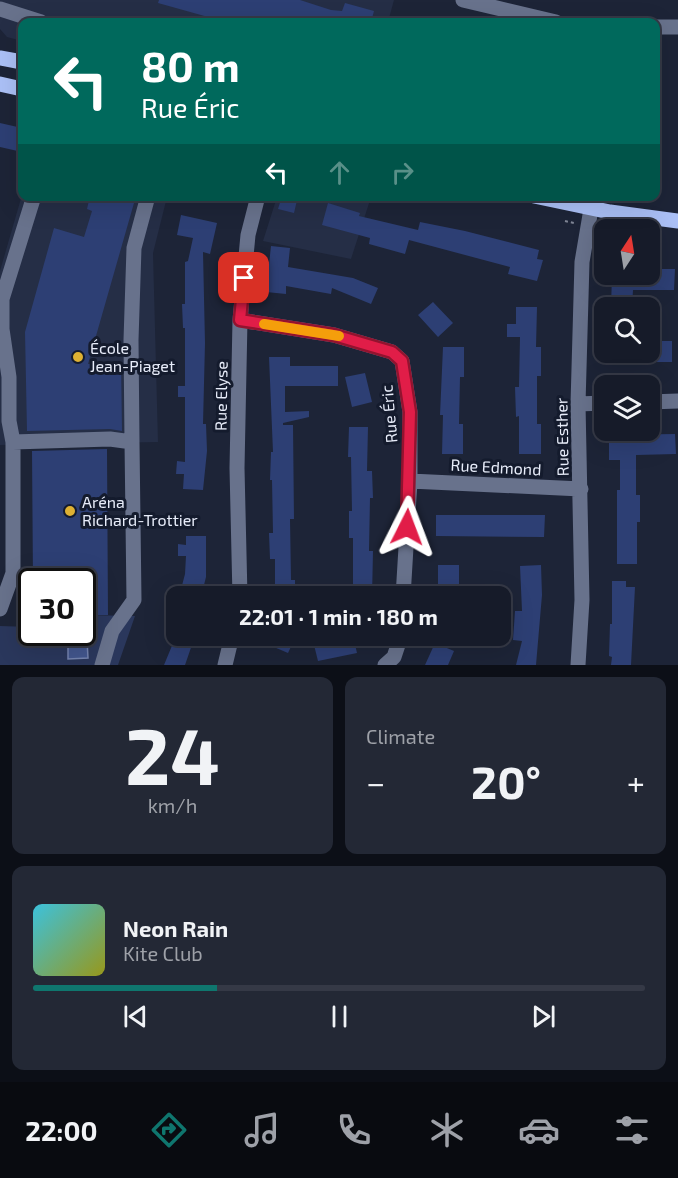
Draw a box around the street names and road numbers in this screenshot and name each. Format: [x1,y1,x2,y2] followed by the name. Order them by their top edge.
[210,361,231,431] street label: Rue Elyse
[376,384,401,444] street label: Rue Éric
[551,397,572,476] street label: Rue Esther
[450,455,542,478] street label: Rue Edmond

